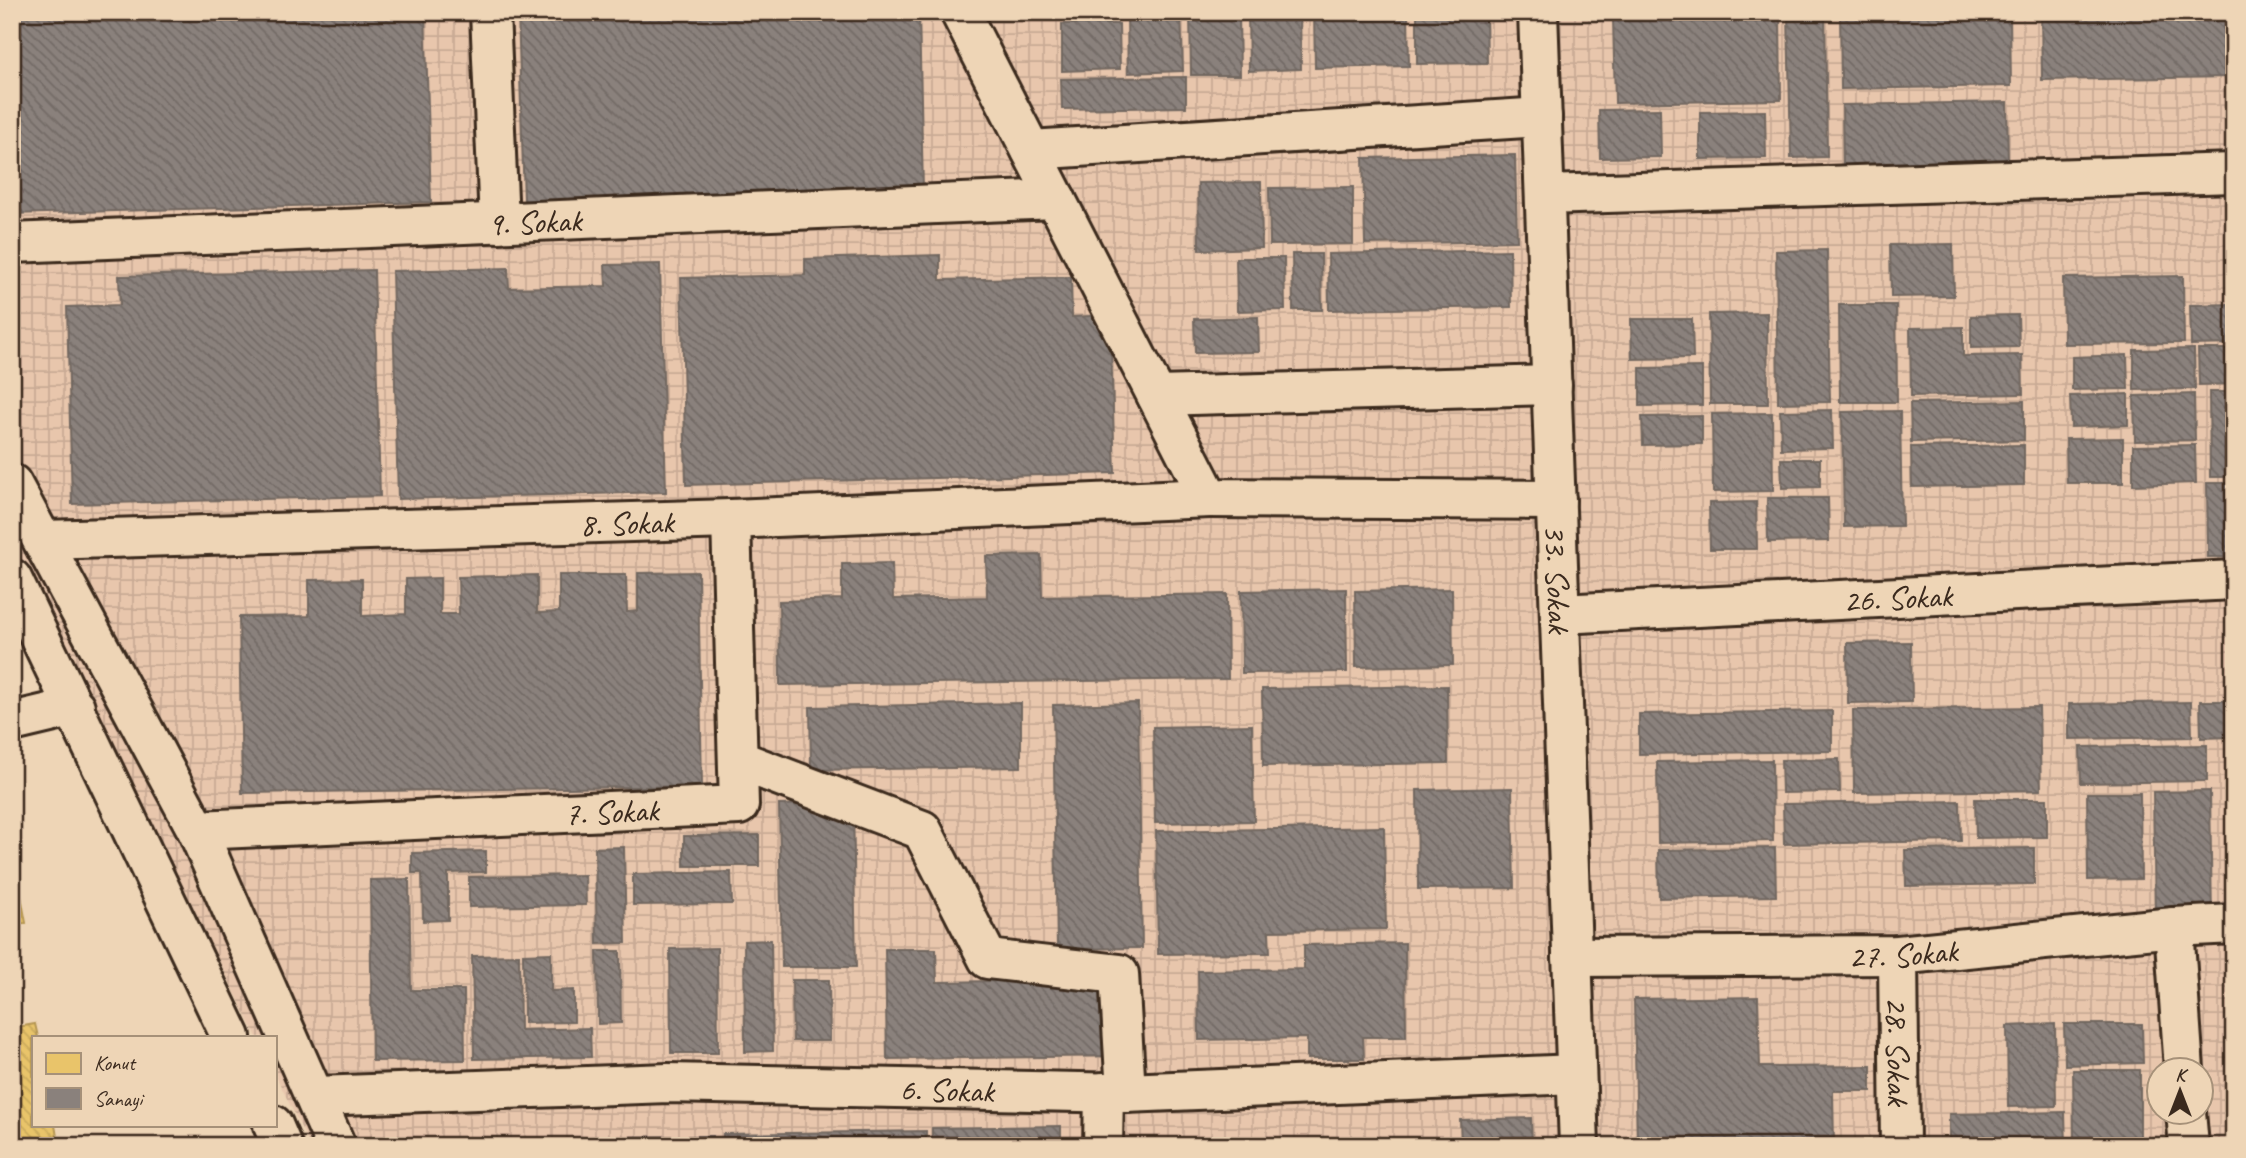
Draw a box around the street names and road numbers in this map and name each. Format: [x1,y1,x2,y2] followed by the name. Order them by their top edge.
[487,199,584,245] street label: 9. Sokak
[579,501,676,546] street label: 8. Sokak
[1535,523,1581,636] street label: 33. Sokak
[1842,574,1955,622] street label: 26. Sokak
[564,789,662,835] street label: 7. Sokak
[1848,929,1961,977] street label: 27. Sokak
[1876,996,1920,1108] street label: 28. Sokak
[899,1068,996,1112] street label: 6. Sokak

